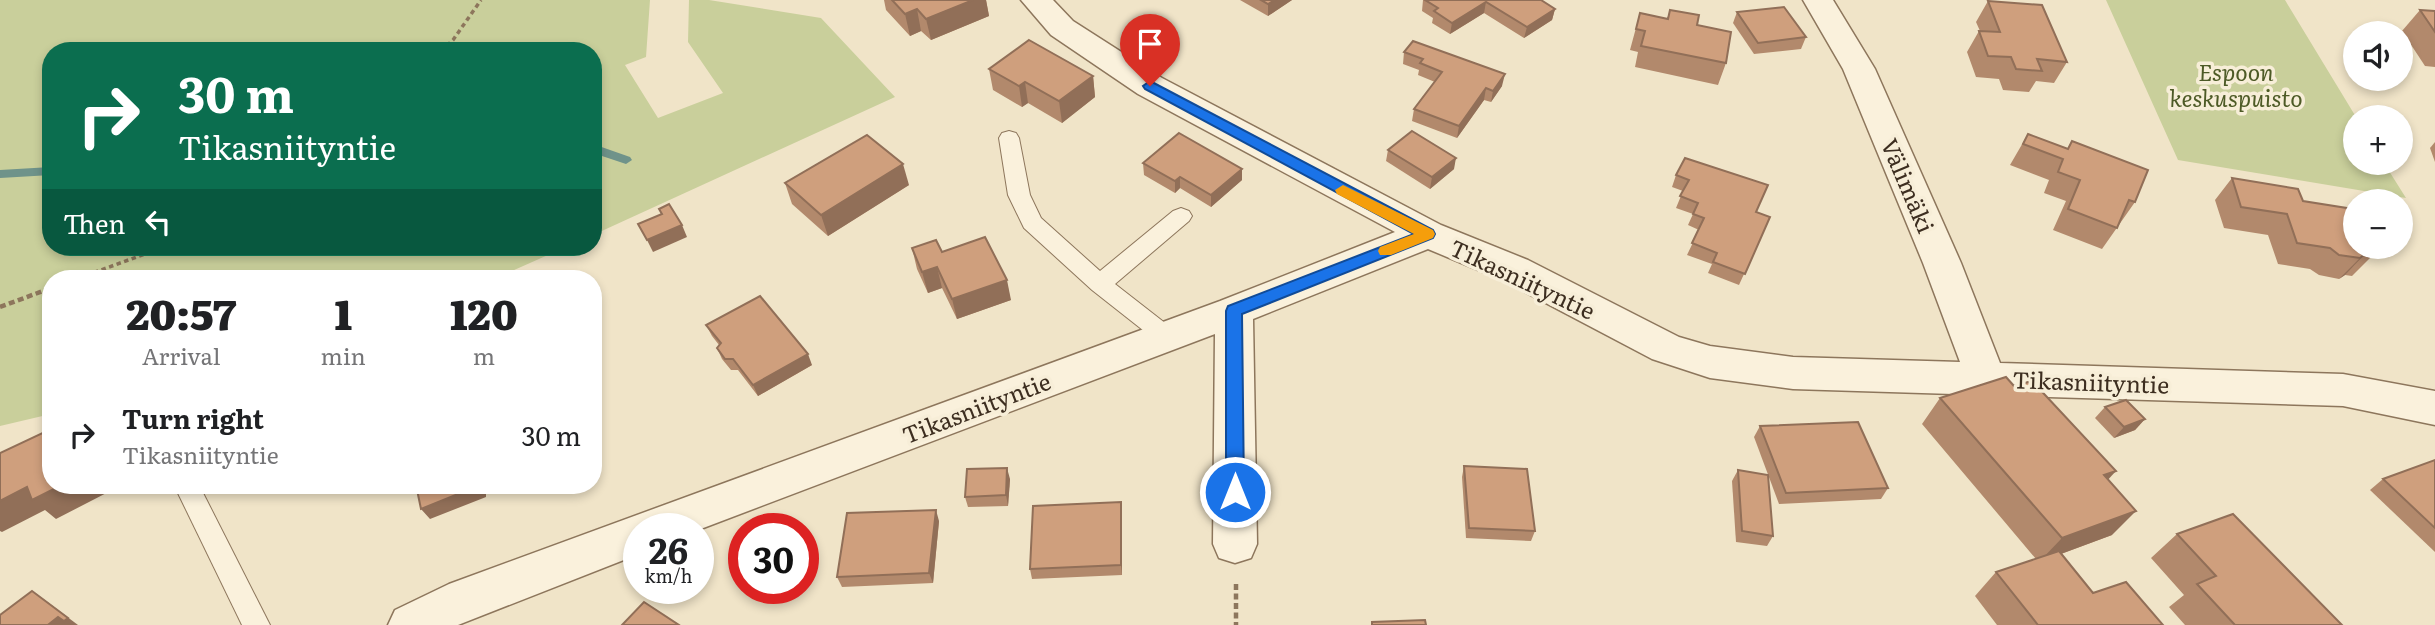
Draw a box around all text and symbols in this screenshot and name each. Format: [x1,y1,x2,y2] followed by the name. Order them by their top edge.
[1120,14,1180,86] pin
[2343,21,2413,259] map controls
[2343,21,2413,91] button: sound
[1131,25,1169,63] icon: arrive
[2169,54,2303,114] park label: Espoon keskuspuisto
[178,55,294,128] text: 30 m
[63,70,154,161] icon: right
[2343,105,2413,175] button: +
[178,122,396,170] text: Tikasniityntie
[1874,132,1944,238] street label: Välimäki
[2343,189,2413,259] button: −
[63,203,125,242] text: Then
[139,203,177,241] icon: left
[1445,229,1601,327] street label: Tikasniityntie
[126,281,236,343] text: 20:57
[334,281,352,343] text: 1
[450,281,518,343] text: 120
[142,338,221,372] text: Arrival
[321,338,366,372] text: min
[473,338,495,372] text: m
[2012,361,2170,401] street label: Tikasniityntie
[897,363,1055,451] street label: Tikasniityntie
[122,398,264,437] text: Turn right
[521,415,581,454] text: 30 m
[63,416,101,454] icon: right
[122,437,279,471] text: Tikasniityntie
[1198,455,1272,529] position arrow
[728,513,819,604] speed limit sign: 30
[649,523,688,575] text: 26
[645,562,692,589] text: km/h

